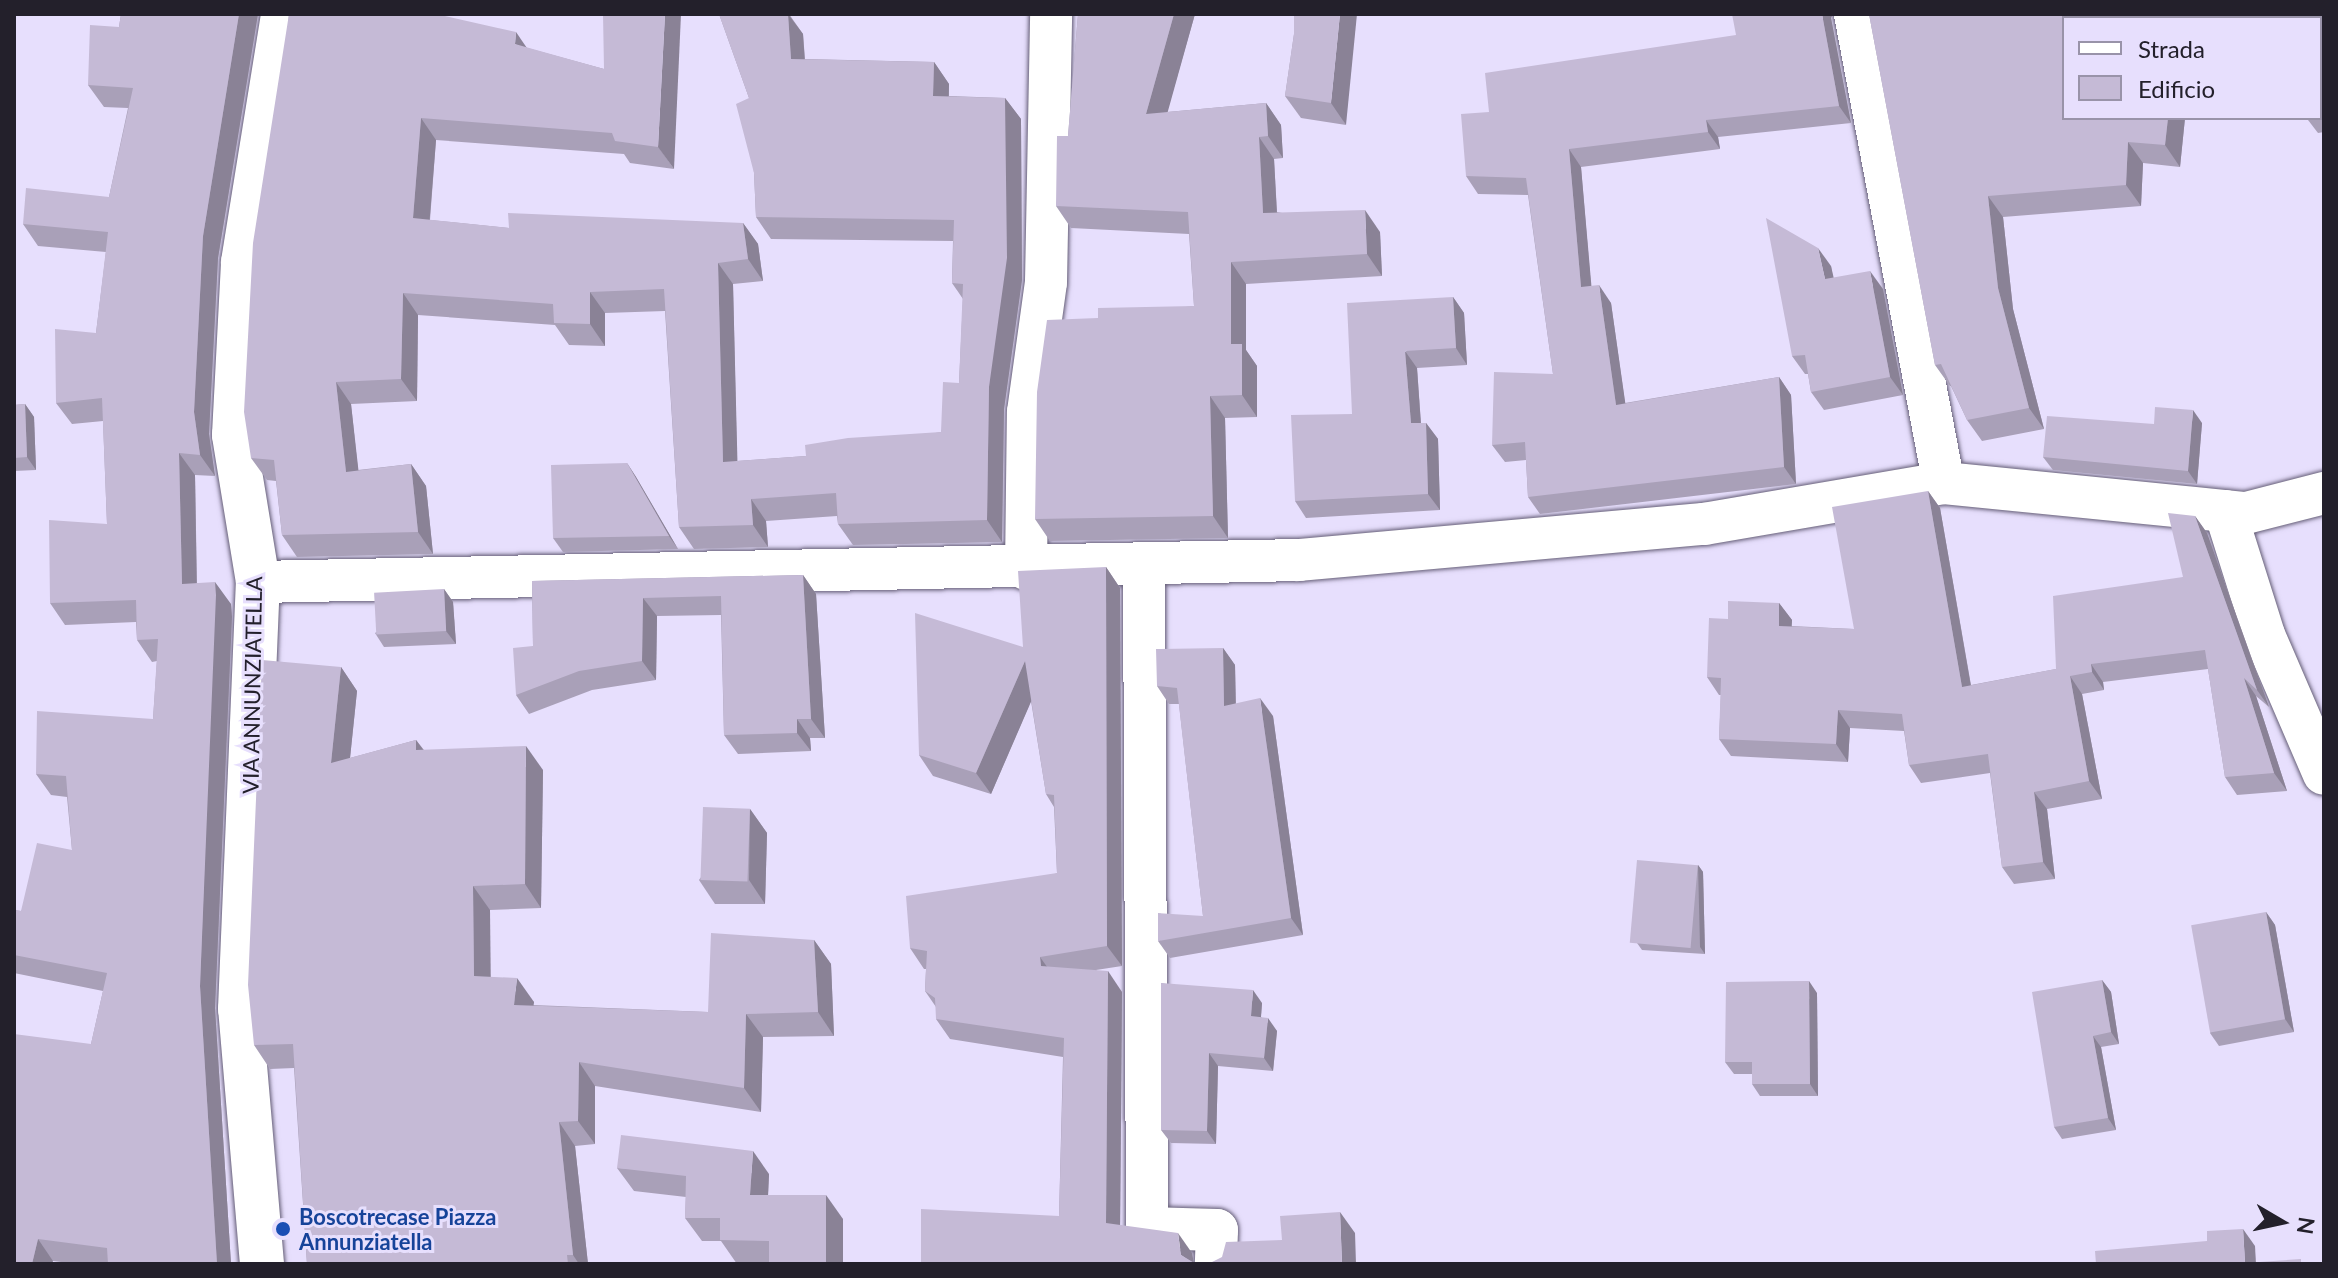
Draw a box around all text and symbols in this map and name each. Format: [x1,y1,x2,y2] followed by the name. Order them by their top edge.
[2062,16,2322,120] legend
[2138,34,2205,63] text: Strada
[2138,74,2215,103] text: Edificio
[237,575,267,795] street label: VIA ANNUNZIATELLA
[2242,1182,2322,1262] north arrow
[299,1203,497,1254] place label: Boscotrecase Piazza Annunziatella
[2292,1215,2321,1236] text: N
[274,1220,292,1238] marker: Boscotrecase Piazza Annunziatella

